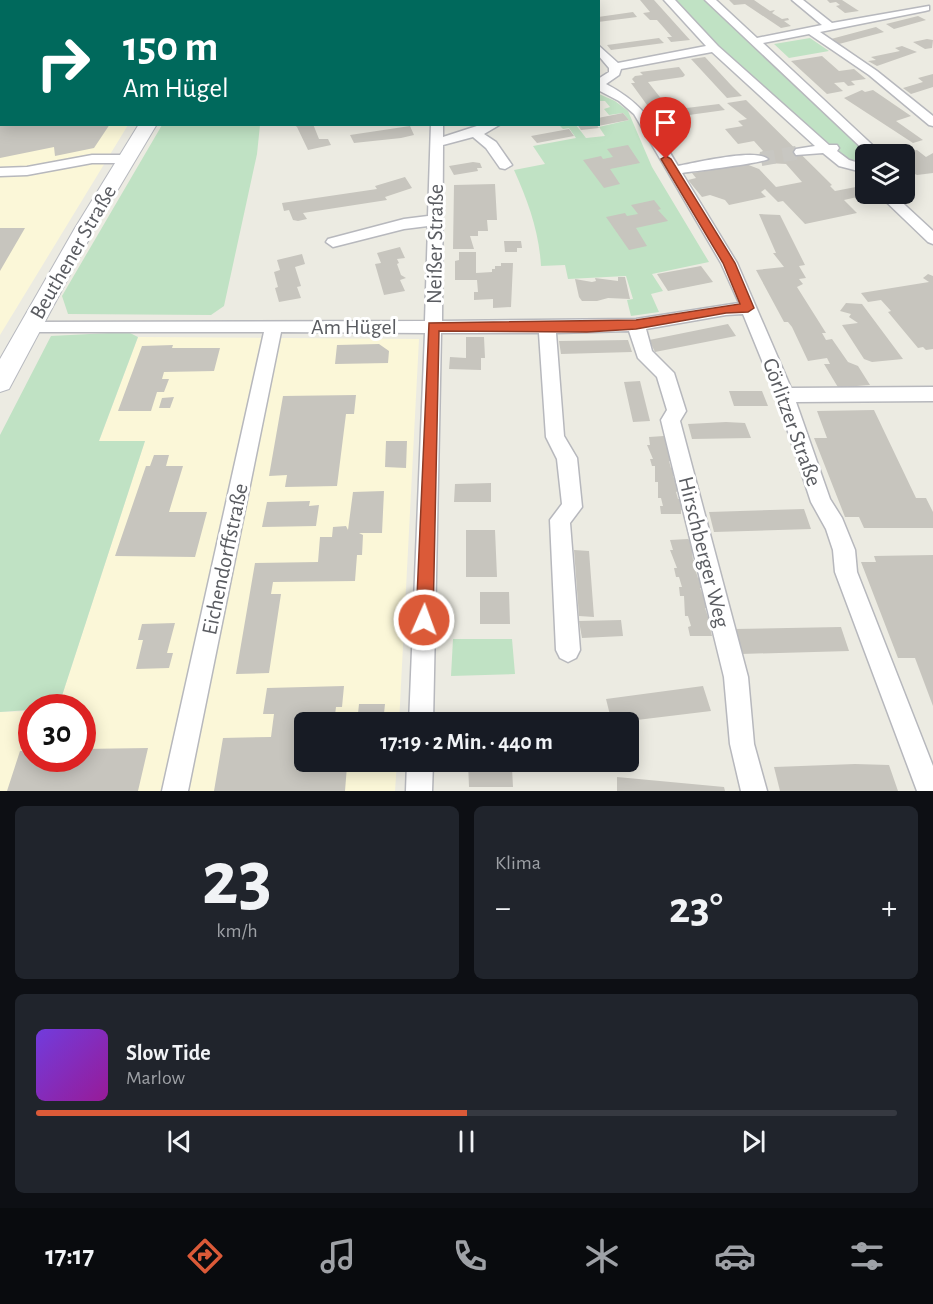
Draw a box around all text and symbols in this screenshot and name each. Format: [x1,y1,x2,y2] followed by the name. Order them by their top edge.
[24,24,102,102] icon: right
[123,26,218,68] text: 150 m
[123,75,229,102] text: Am Hügel
[640,97,691,159] pin
[649,106,682,139] icon: arrive
[855,144,915,204] map controls
[855,144,915,204] button: layers
[26,181,120,323] street label: Beuthener Straße
[423,184,447,304] street label: Neißer Straße
[311,316,397,338] street label: Am Hügel
[759,355,825,489] street label: Görlitzer Straße
[675,474,733,630] street label: Hirschberger Weg
[198,481,252,637] street label: Eichendorffstraße
[392,588,456,652] position arrow
[18,694,96,772] speed limit sign: 30
[380,731,553,753] text: 17:19 · 2 Min. · 440 m
[202,841,272,919] text: 23
[495,853,541,873] text: Klima
[669,886,723,931] text: 23°
[495,892,511,925] text: −
[881,892,897,925] text: +
[216,921,258,941] text: km/h
[126,1042,211,1064] text: Slow Tide
[126,1068,185,1088] text: Marlow
[163,1125,196,1158] icon: previous
[450,1125,483,1158] icon: pause
[737,1125,770,1158] icon: next
[184,1235,226,1277] icon: directions
[317,1235,359,1277] icon: music
[449,1235,491,1277] icon: phone
[581,1235,623,1277] icon: climate
[714,1235,756,1277] icon: car
[846,1235,888,1277] icon: filters
[45,1242,94,1269] text: 17:17

